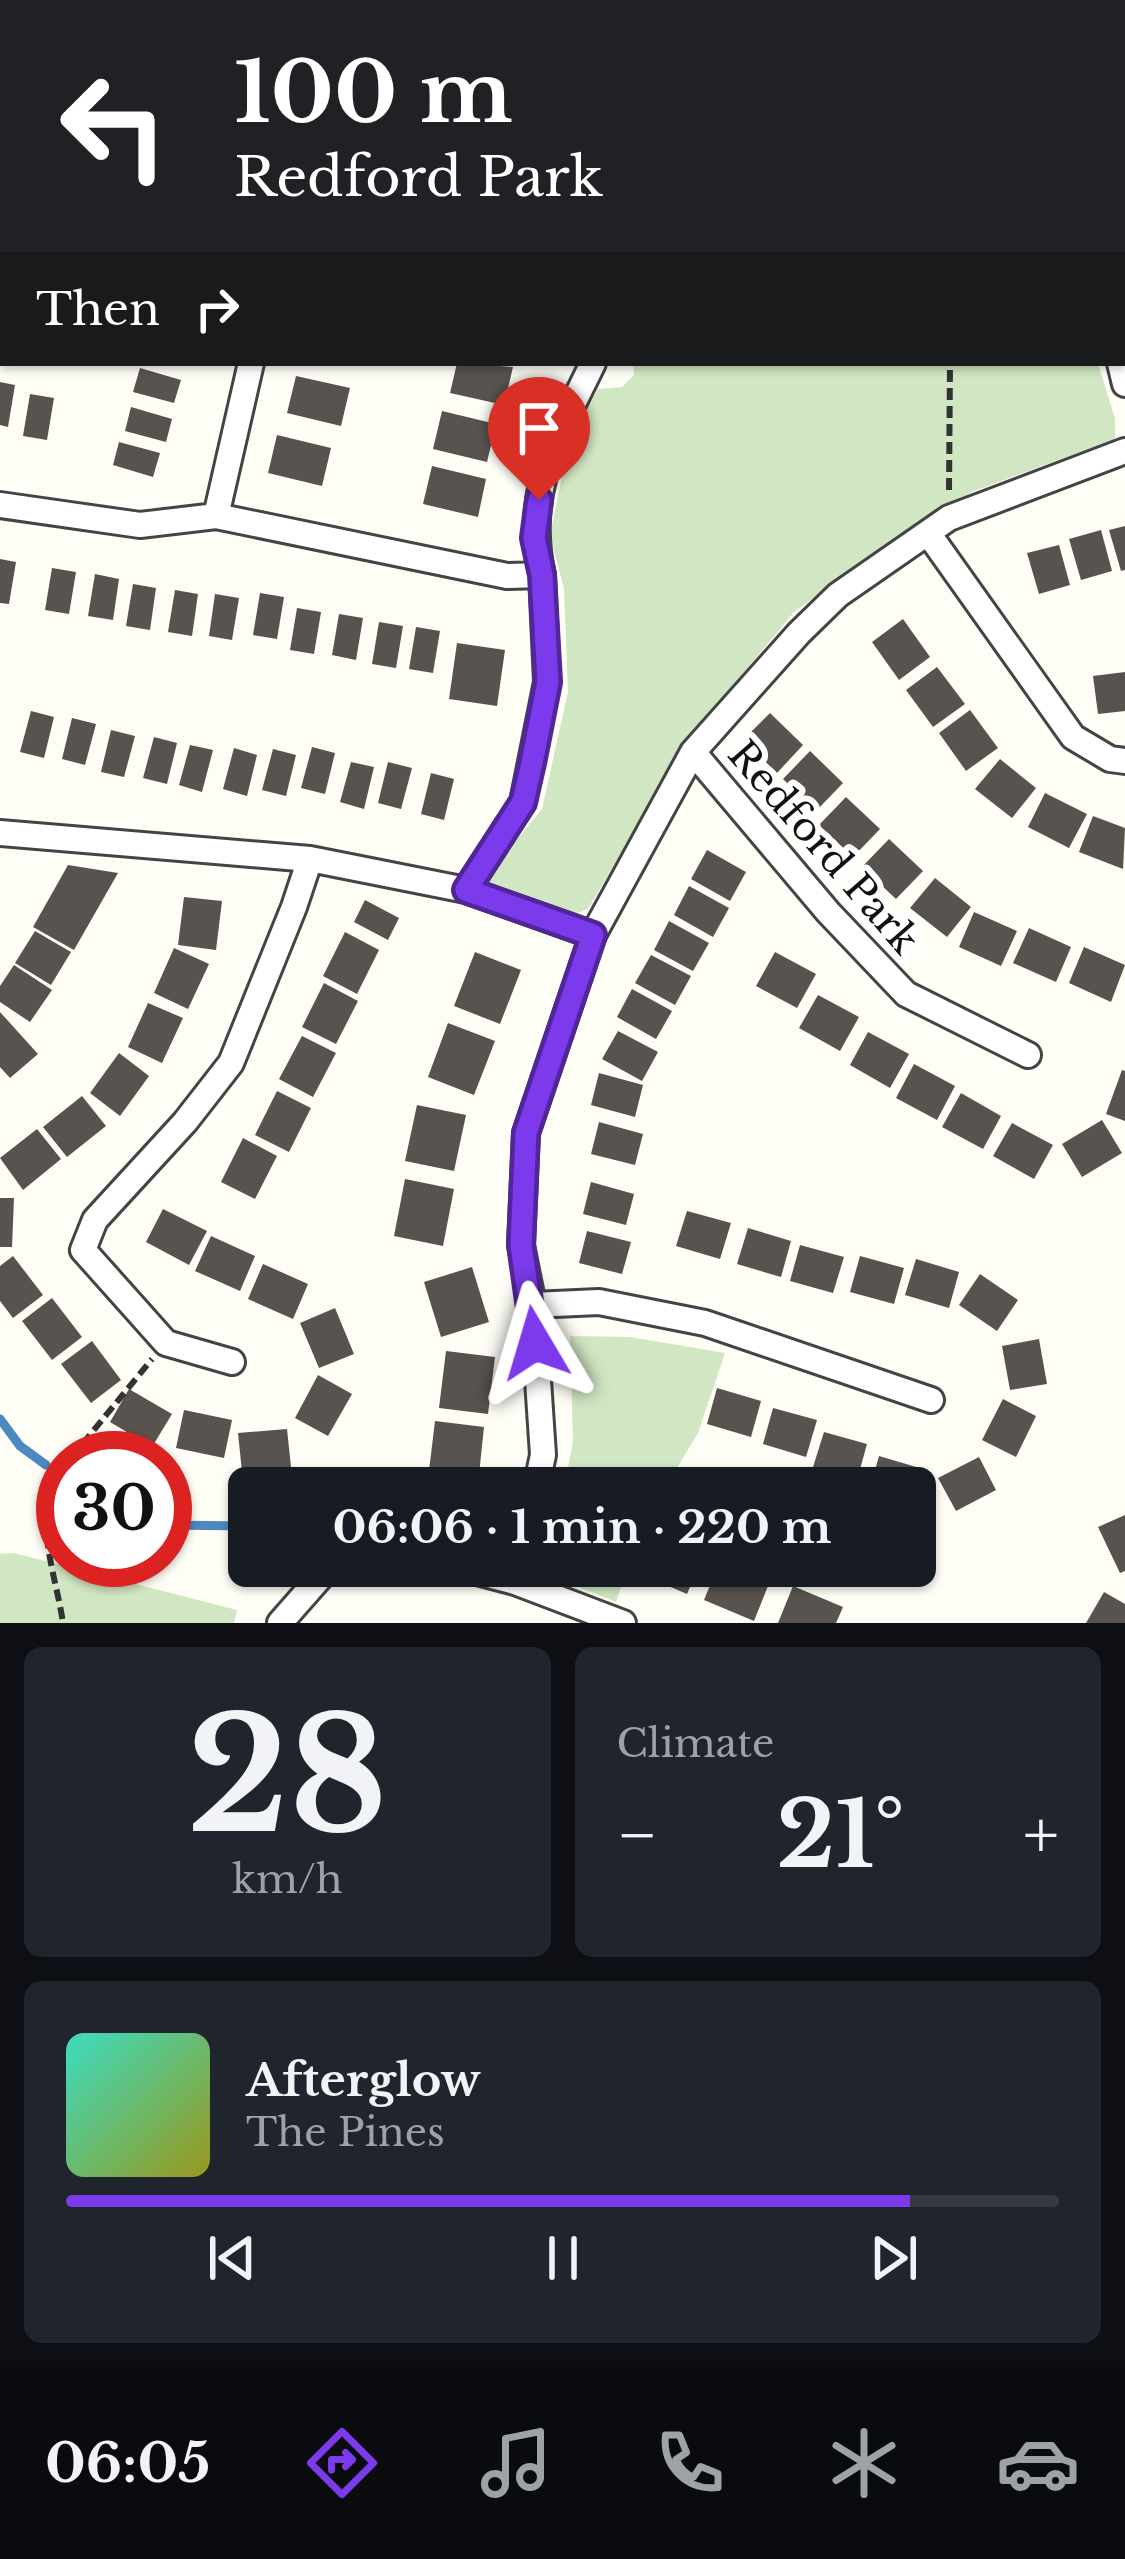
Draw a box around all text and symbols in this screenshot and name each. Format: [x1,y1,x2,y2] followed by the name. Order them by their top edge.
[234,41,513,145] text: 100 m
[36,48,192,204] icon: left
[234,144,603,211] text: Redford Park
[184,276,250,342] icon: right
[36,281,160,337] text: Then
[488,377,590,500] pin
[506,395,572,461] icon: arrive
[718,731,930,964] street label: Redford Park
[472,1280,598,1406] position arrow
[36,1431,192,1587] speed limit sign: 30
[332,1499,832,1555] text: 06:06 · 1 min · 220 m
[187,1680,388,1873] text: 28
[617,1719,774,1768] text: Climate
[777,1780,904,1891] text: 21°
[617,1794,658,1876] text: −
[1023,1794,1059,1876] text: +
[232,1855,343,1904] text: km/h
[246,2052,481,2108] text: Afterglow
[246,2108,445,2157] text: The Pines
[199,2225,265,2291] icon: previous
[530,2225,596,2291] icon: pause
[861,2225,927,2291] icon: next
[300,2421,384,2505] icon: directions
[474,2421,558,2505] icon: music
[648,2421,732,2505] icon: phone
[822,2421,906,2505] icon: climate
[996,2421,1080,2505] icon: car
[45,2430,210,2497] text: 06:05

